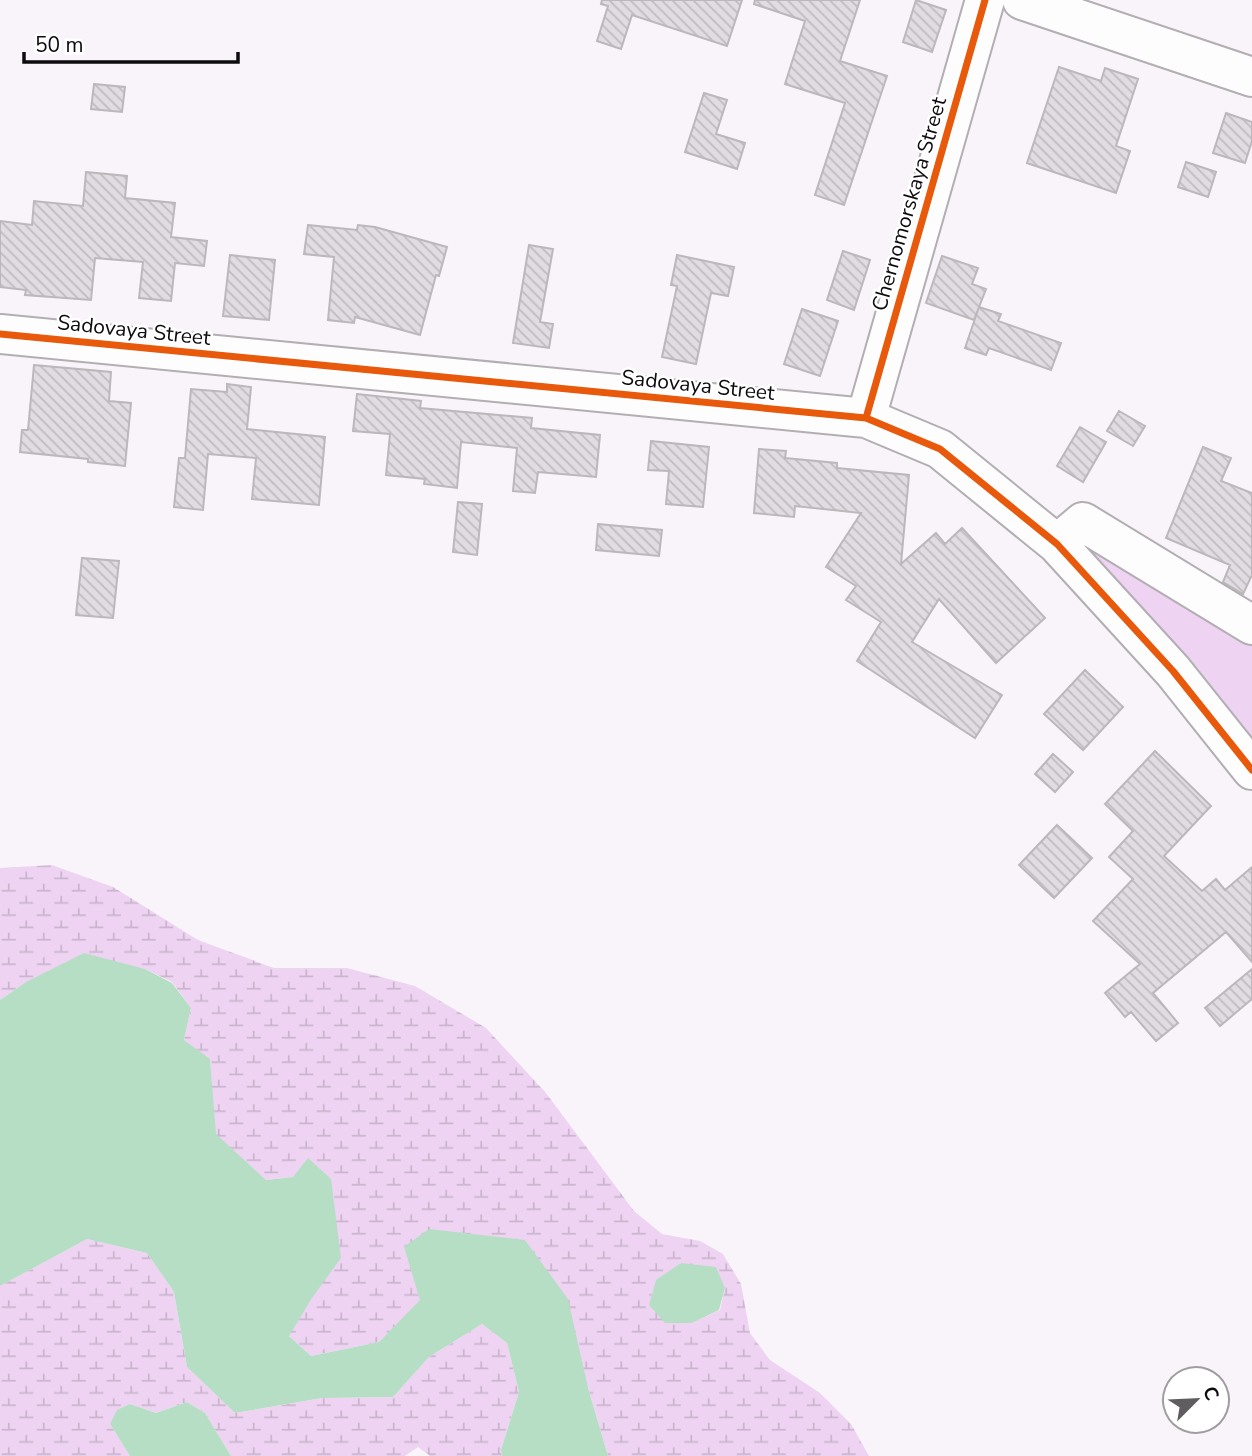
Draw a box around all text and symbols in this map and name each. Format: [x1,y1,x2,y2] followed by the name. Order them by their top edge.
[24,21,238,65] scale bar
[35,31,84,59] text: 50 m
[865,93,953,314] street label: Chernomorskaya Street
[56,308,213,352] street label: Sadovaya Street
[620,363,777,407] street label: Sadovaya Street
[1161,1365,1231,1435] north arrow
[1196,1382,1225,1405] text: С

